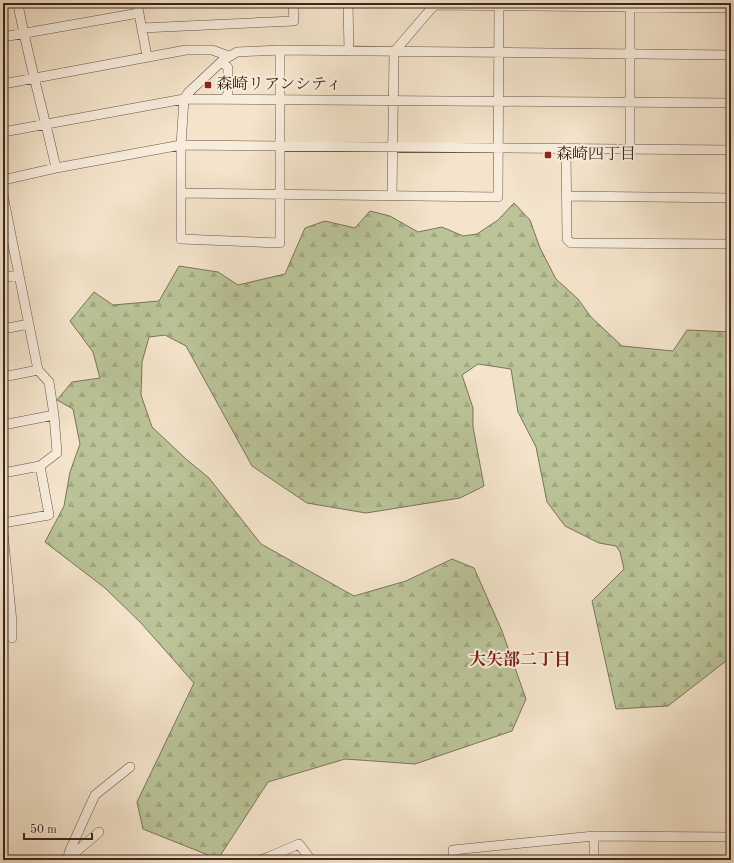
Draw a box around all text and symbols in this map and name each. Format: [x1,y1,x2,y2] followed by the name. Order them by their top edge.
[216,75,342,93] place label: 森崎リアンシティ
[203,80,213,90] marker: 森崎リアンシティ
[556,145,636,163] place label: 森崎四丁目
[543,150,553,160] marker: 森崎四丁目
[469,650,571,669] district label: 大矢部二丁目
[24,815,92,841] scale bar
[30,823,57,836] text: 50 m

